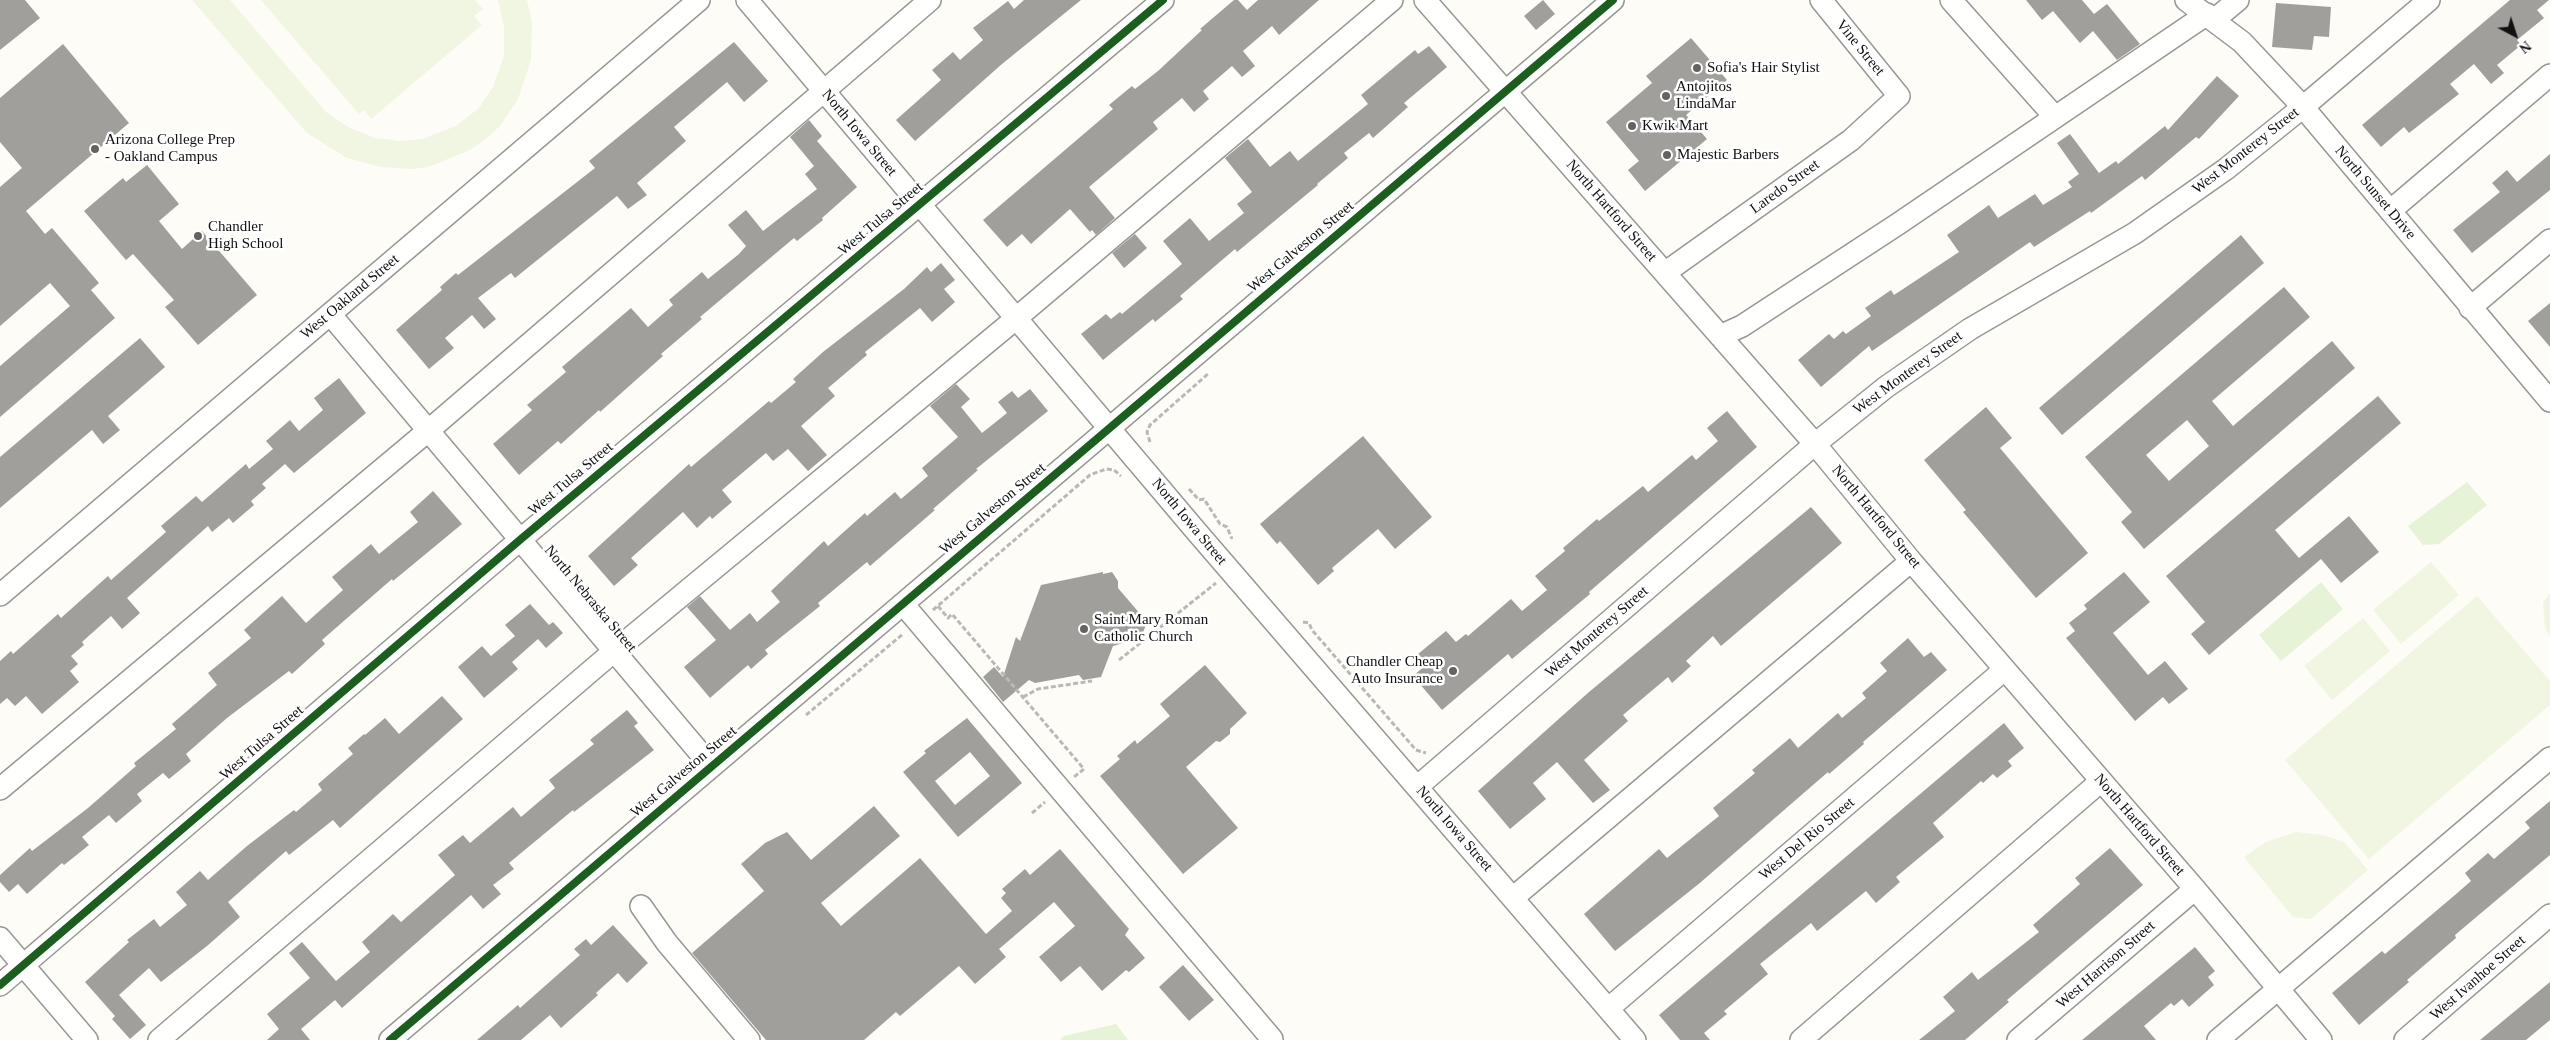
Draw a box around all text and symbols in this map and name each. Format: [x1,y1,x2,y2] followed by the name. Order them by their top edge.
[2490,10,2540,60] north arrow
[1832,16,1888,80] street label: Vine Street
[2516,38,2534,56] text: N
[1707,59,1820,77] place label: Sofia's Hair Stylist
[1691,62,1703,74] marker: Sofia's Hair Stylist
[1676,78,1736,113] place label: Antojitos LindaMar
[818,86,900,180] street label: North Iowa Street
[1660,90,1672,102] marker: Antojitos LindaMar
[2189,104,2303,198] street label: West Monterey Street
[1642,117,1708,135] place label: Kwik Mart
[1626,120,1638,132] marker: Kwik Mart
[105,131,235,166] place label: Arizona College Prep - Oakland Campus
[89,143,101,155] marker: Arizona College Prep - Oakland Campus
[2331,143,2419,243] street label: North Sunset Drive
[1677,146,1779,164] place label: Majestic Barbers
[1661,149,1673,161] marker: Majestic Barbers
[1562,156,1660,266] street label: North Hartford Street
[1747,156,1823,218] street label: Laredo Street
[835,178,927,260] street label: West Tulsa Street
[1244,197,1358,297] street label: West Galveston Street
[208,218,283,253] place label: Chandler High School
[192,230,204,242] marker: Chandler High School
[297,251,403,343] street label: West Oakland Street
[1850,327,1966,419] street label: West Monterey Street
[525,438,617,520] street label: West Tulsa Street
[936,459,1050,559] street label: West Galveston Street
[1828,462,1924,572] street label: North Hartford Street
[1148,475,1230,569] street label: North Iowa Street
[540,542,640,656] street label: North Nebraska Street
[1542,582,1652,682] street label: West Monterey Street
[1094,611,1208,646] place label: Saint Mary Roman Catholic Church
[1078,623,1090,635] marker: Saint Mary Roman Catholic Church
[1346,653,1443,688] place label: Chandler Cheap Auto Insurance
[1447,665,1459,677] marker: Chandler Cheap Auto Insurance
[217,702,307,784] street label: West Tulsa Street
[627,722,741,822] street label: West Galveston Street
[2090,770,2188,880] street label: North Hartford Street
[1412,783,1496,875] street label: North Iowa Street
[1756,794,1858,884] street label: West Del Rio Street
[2053,917,2159,1013] street label: West Harrison Street
[2427,932,2529,1024] street label: West Ivanhoe Street

